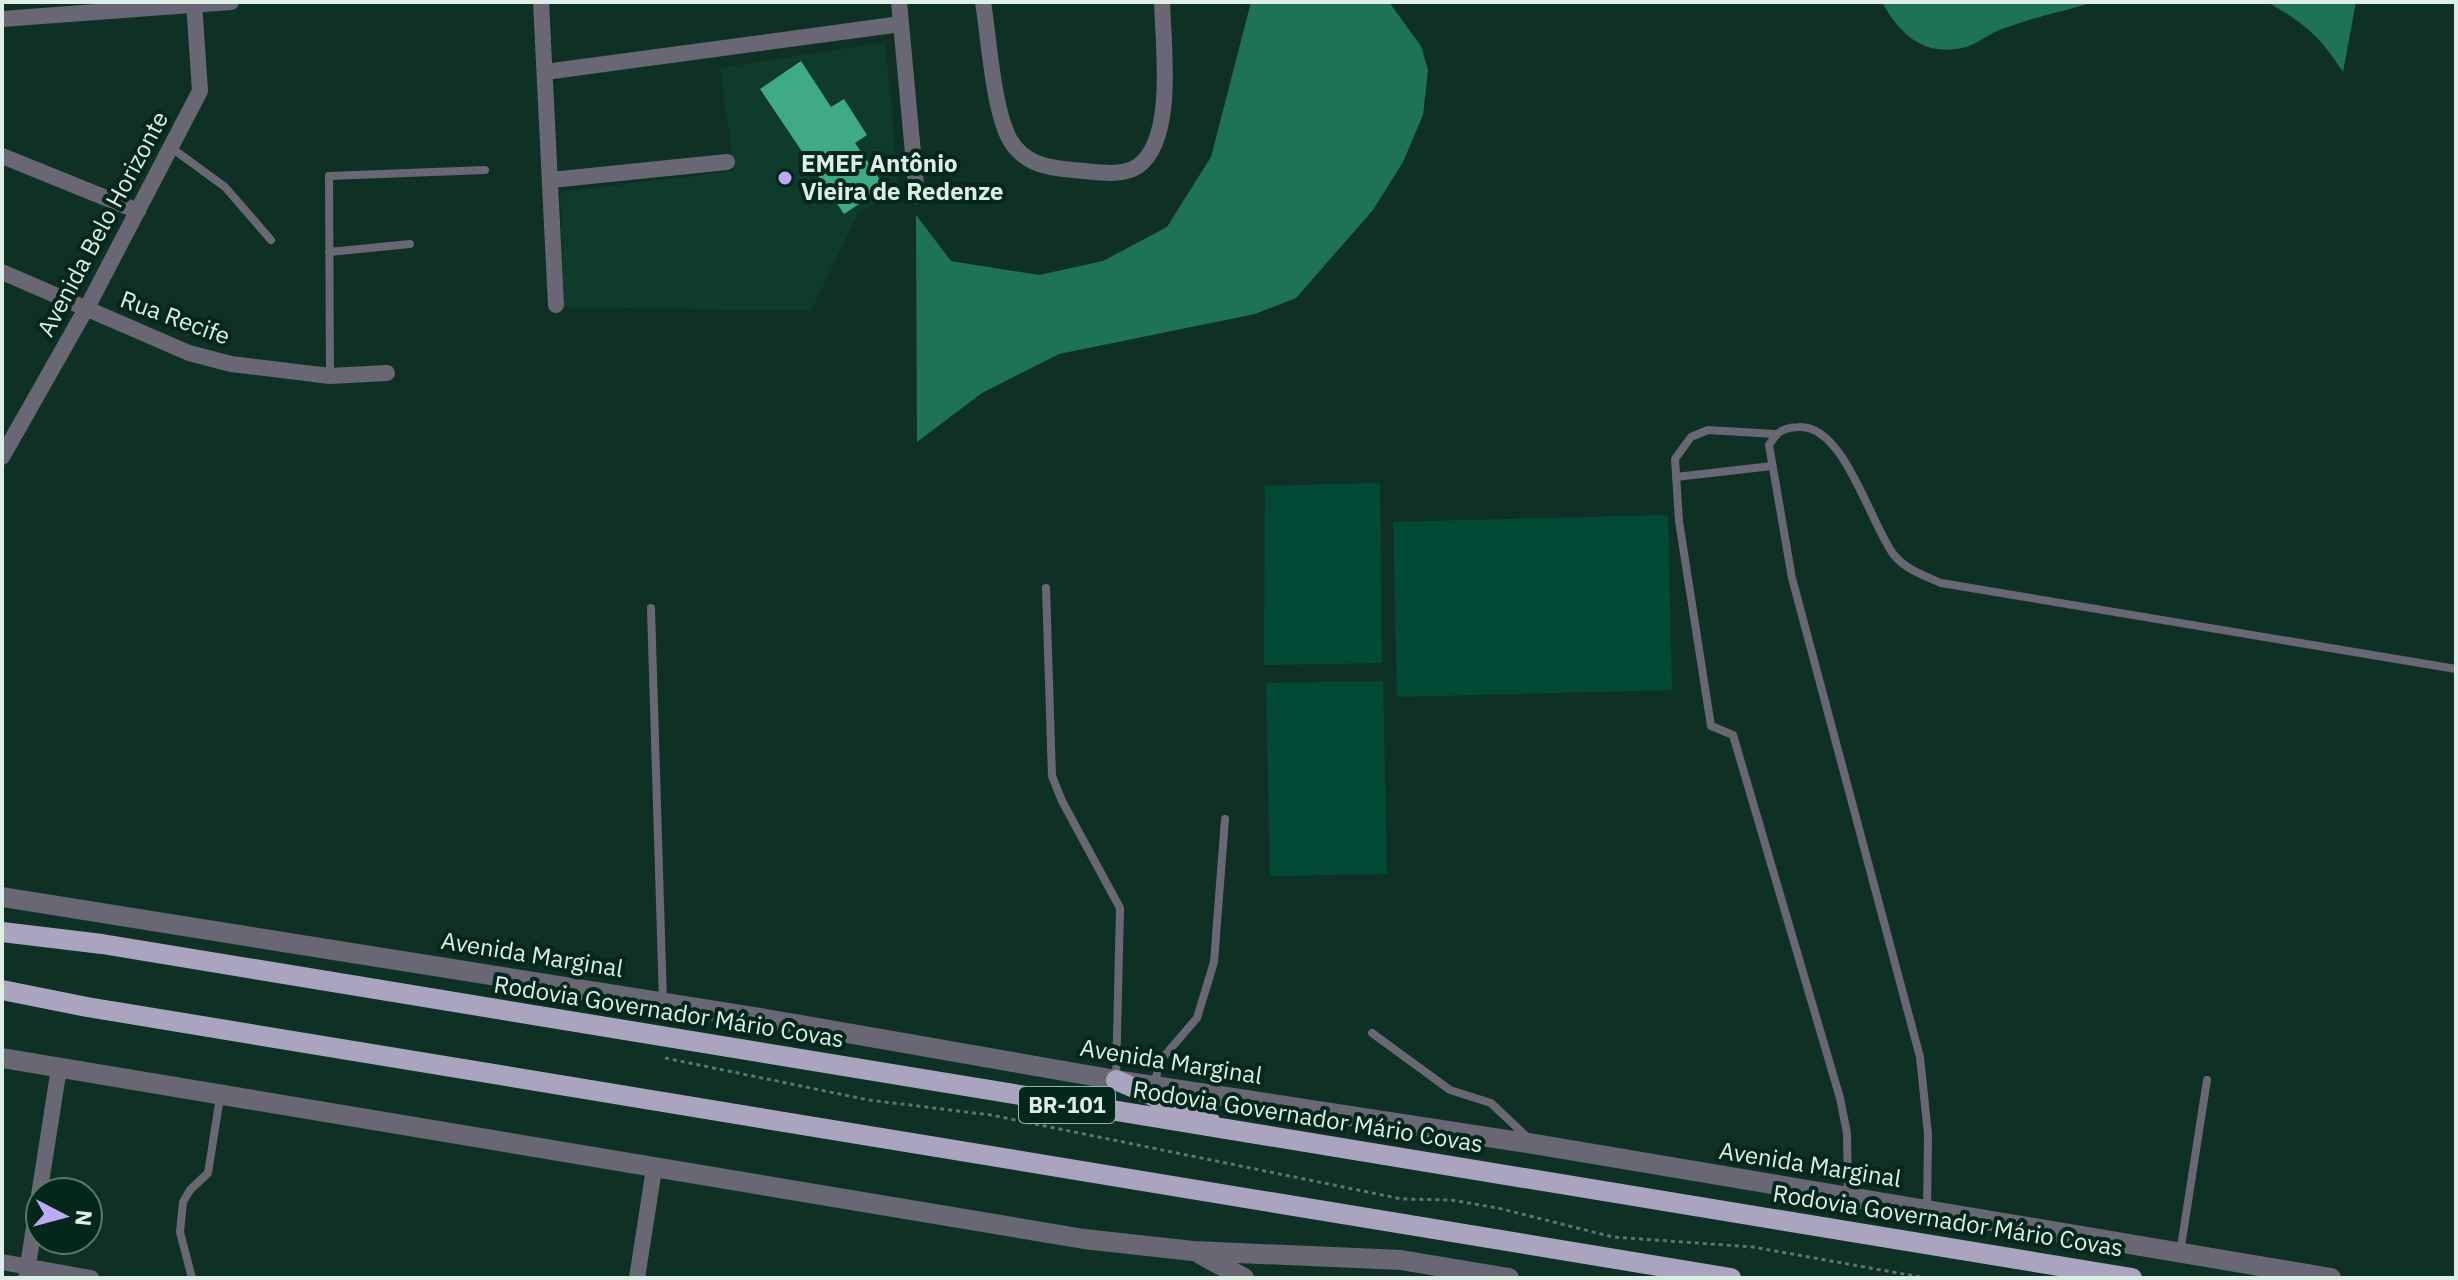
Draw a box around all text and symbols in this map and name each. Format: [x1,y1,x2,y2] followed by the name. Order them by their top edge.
[29,105,175,342] street label: Avenida Belo Horizonte
[801,147,1004,207] place label: EMEF Antônio Vieira de Redenze
[776,169,794,187] marker: EMEF Antônio Vieira de Redenze
[116,282,235,352] street label: Rua Recife
[439,924,625,984] street label: Avenida Marginal
[492,968,847,1055] street label: Rodovia Governador Mário Covas
[1078,1031,1264,1091] street label: Avenida Marginal
[1131,1073,1486,1160] street label: Rodovia Governador Mário Covas
[1019,1087,1115,1123] road number: BR-101
[1717,1134,1903,1194] street label: Avenida Marginal
[24,1176,104,1256] north arrow
[1771,1177,2126,1264] street label: Rodovia Governador Mário Covas
[69,1209,100,1228] text: N

